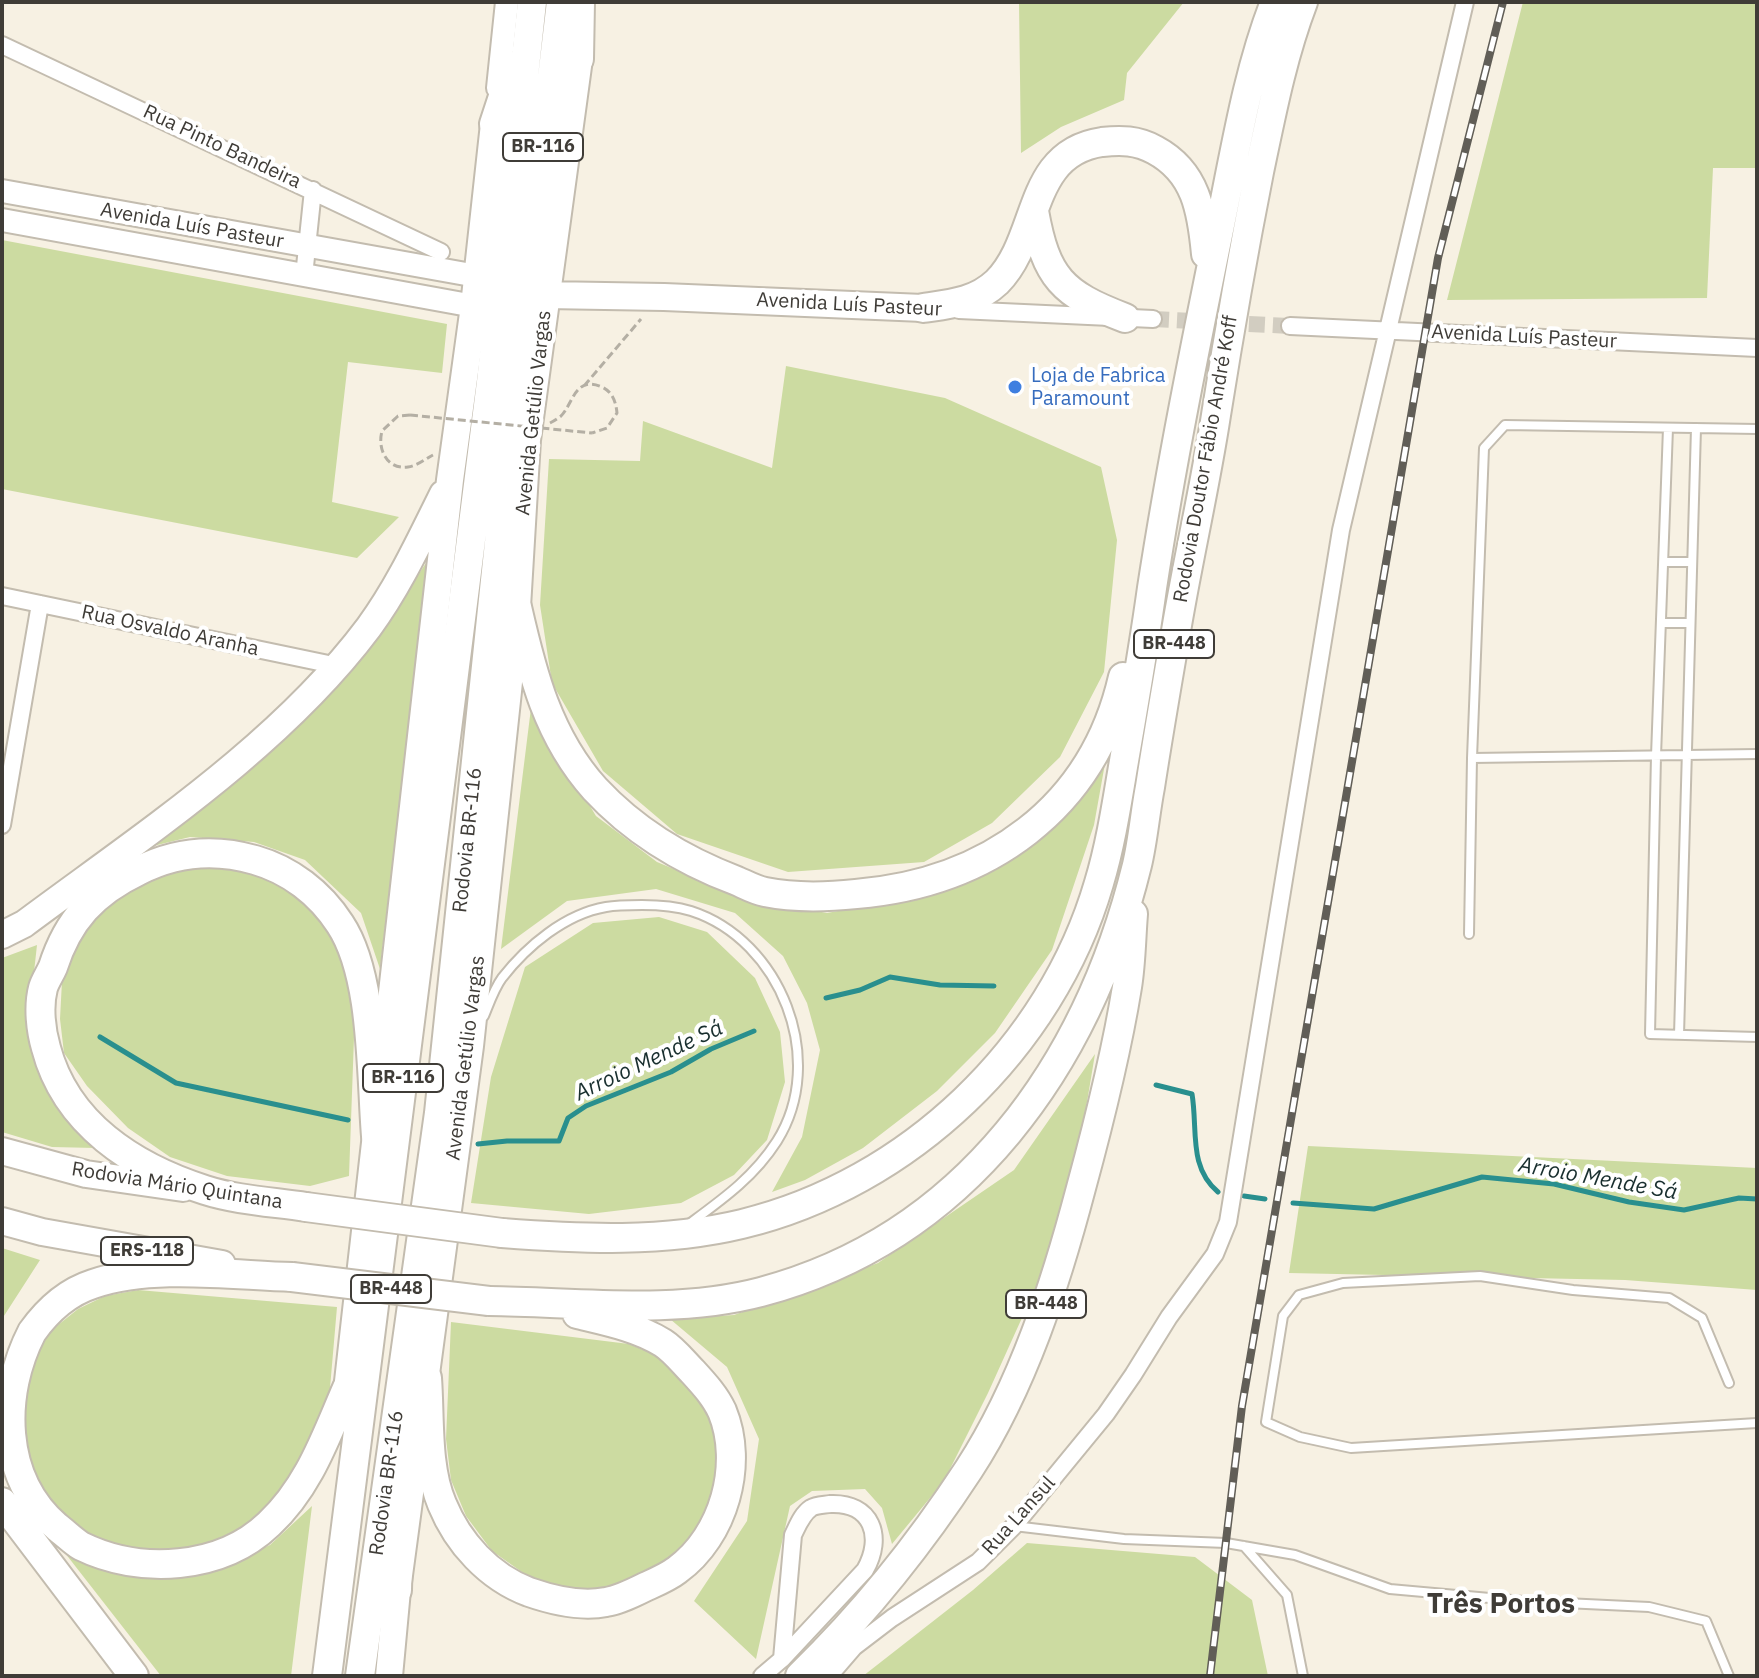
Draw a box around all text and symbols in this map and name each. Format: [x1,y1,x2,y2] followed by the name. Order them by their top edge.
[139,100,305,194] street label: Rua Pinto Bandeira
[503,133,583,161] road number: BR-116
[98,198,286,254] street label: Avenida Luís Pasteur
[756,288,942,322] street label: Avenida Luís Pasteur
[511,309,557,517] street label: Avenida Getúlio Vargas
[1169,313,1243,605] street label: Rodovia Doutor Fábio André Koff
[1431,320,1617,354] street label: Avenida Luís Pasteur
[1031,364,1165,411] place label: Loja de Fabrica Paramount
[1006,378,1024,396] marker: Loja de Fabrica Paramount
[79,600,261,662] street label: Rua Osvaldo Aranha
[1134,630,1214,658] road number: BR-448
[448,766,488,914] street label: Rodovia BR-116
[442,954,490,1162] street label: Avenida Getúlio Vargas
[571,1015,727,1107] water label: Arroio Mende Sá
[363,1064,443,1092] road number: BR-116
[1517,1152,1679,1206] water label: Arroio Mende Sá
[70,1157,284,1215] street label: Rodovia Mário Quintana
[101,1237,193,1265] road number: ERS-118
[351,1275,431,1303] road number: BR-448
[1006,1290,1086,1318] road number: BR-448
[365,1409,409,1557] street label: Rodovia BR-116
[977,1472,1061,1560] street label: Rua Lansul
[1427,1588,1575,1622] district label: Três Portos

